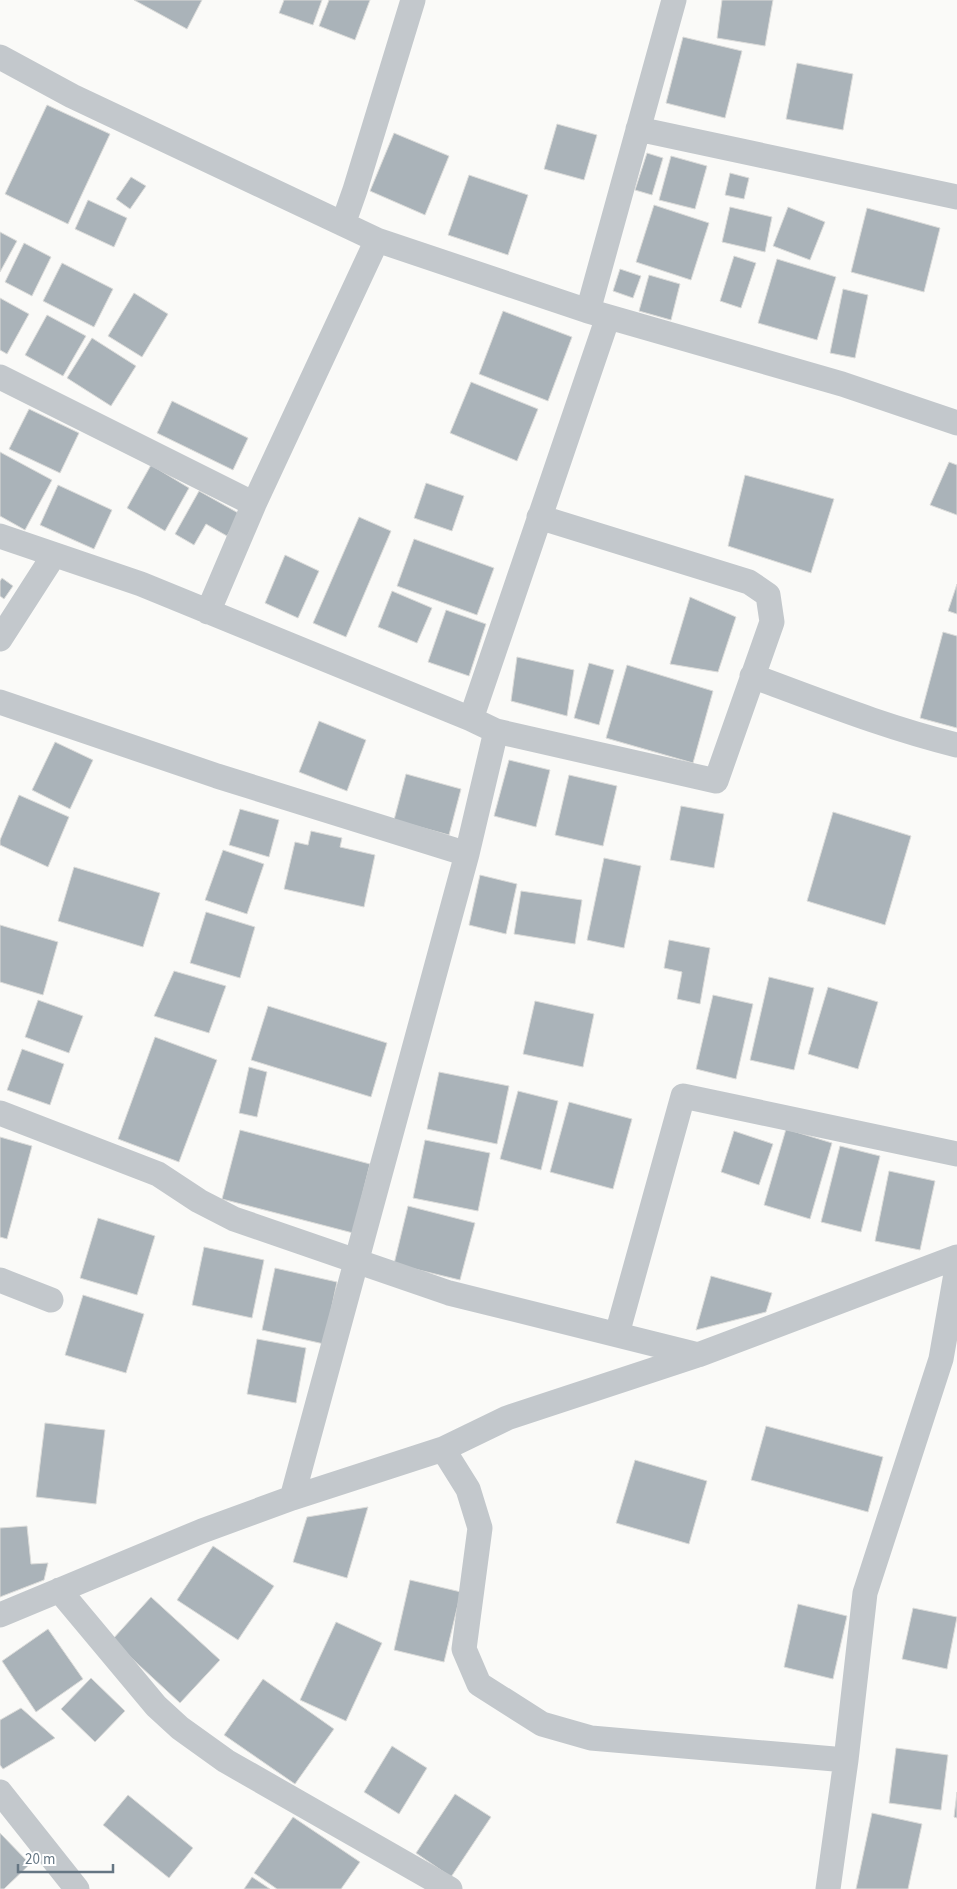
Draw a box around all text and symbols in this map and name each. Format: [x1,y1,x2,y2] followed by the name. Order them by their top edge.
[18,1842,112,1874] scale bar
[25,1849,55,1870] text: 20 m

